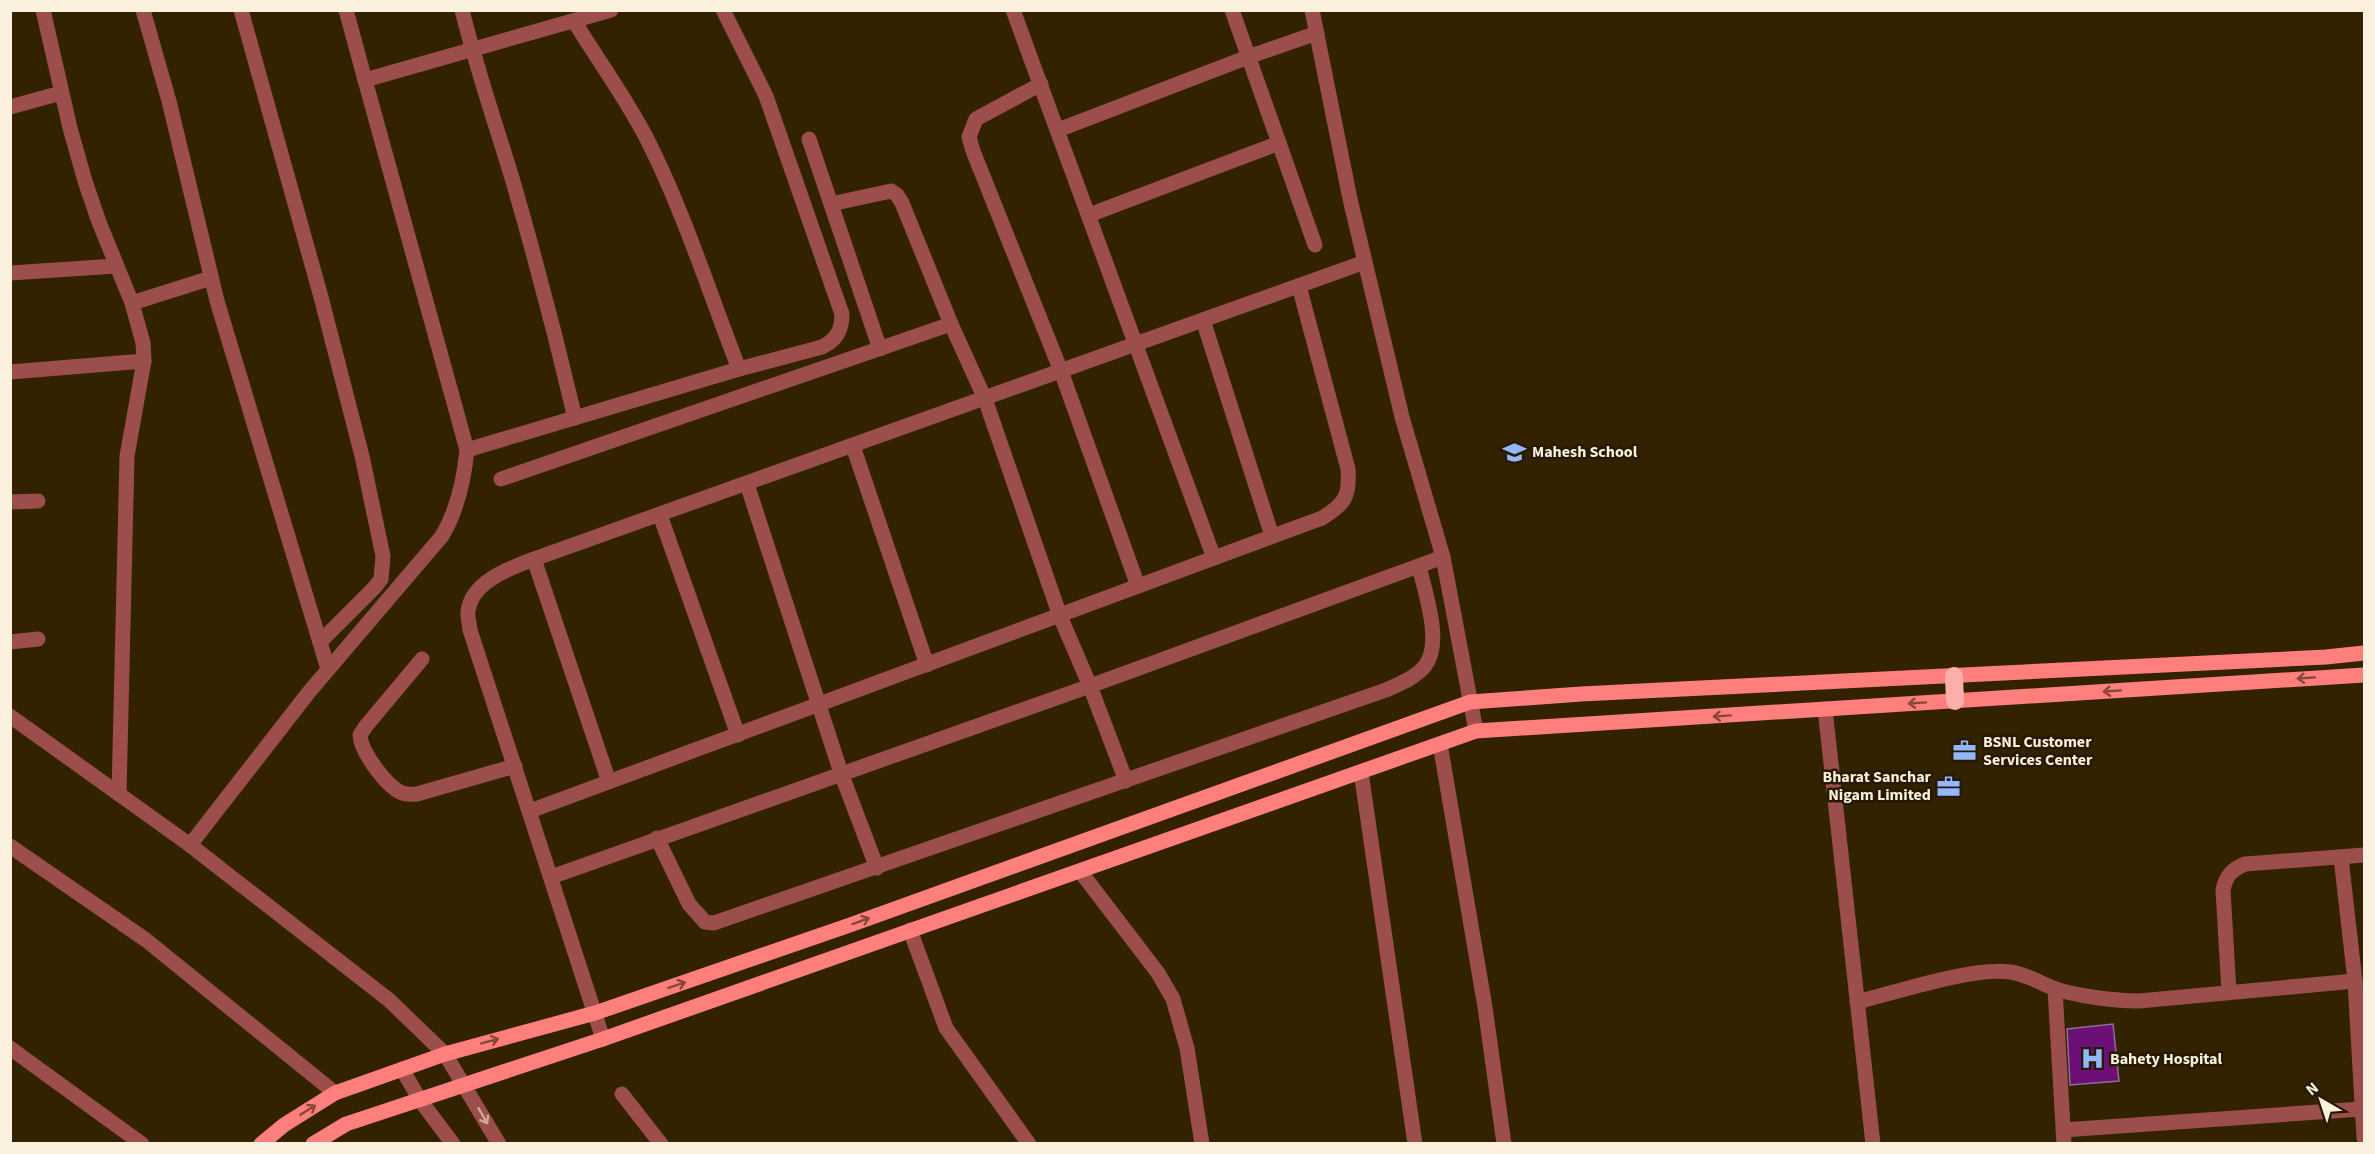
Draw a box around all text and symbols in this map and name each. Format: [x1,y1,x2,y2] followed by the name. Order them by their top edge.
[1501,439,1527,465] school or university icon: Mahesh School
[1532,441,1638,463] place label: Mahesh School
[2297,673,2317,684] one-way arrow
[2102,685,2122,696] one-way arrow
[1907,698,1927,709] one-way arrow
[1713,710,1733,721] one-way arrow
[1983,731,2093,771] place label: BSNL Customer Services Center
[1952,738,1978,764] office icon: BSNL Customer Services Center
[1822,766,1932,806] place label: Bharat Sanchar Nigam Limited
[1936,773,1962,799] office icon: Bharat Sanchar Nigam Limited
[851,915,870,926] one-way arrow
[667,979,686,990] one-way arrow
[480,1035,499,1047] one-way arrow
[2079,1046,2105,1072] hospital icon: Bahety Hospital
[2110,1048,2223,1070] place label: Bahety Hospital
[2291,1070,2351,1130] north arrow
[2301,1077,2323,1101] text: N
[300,1103,317,1116] one-way arrow
[478,1107,490,1124] one-way arrow

